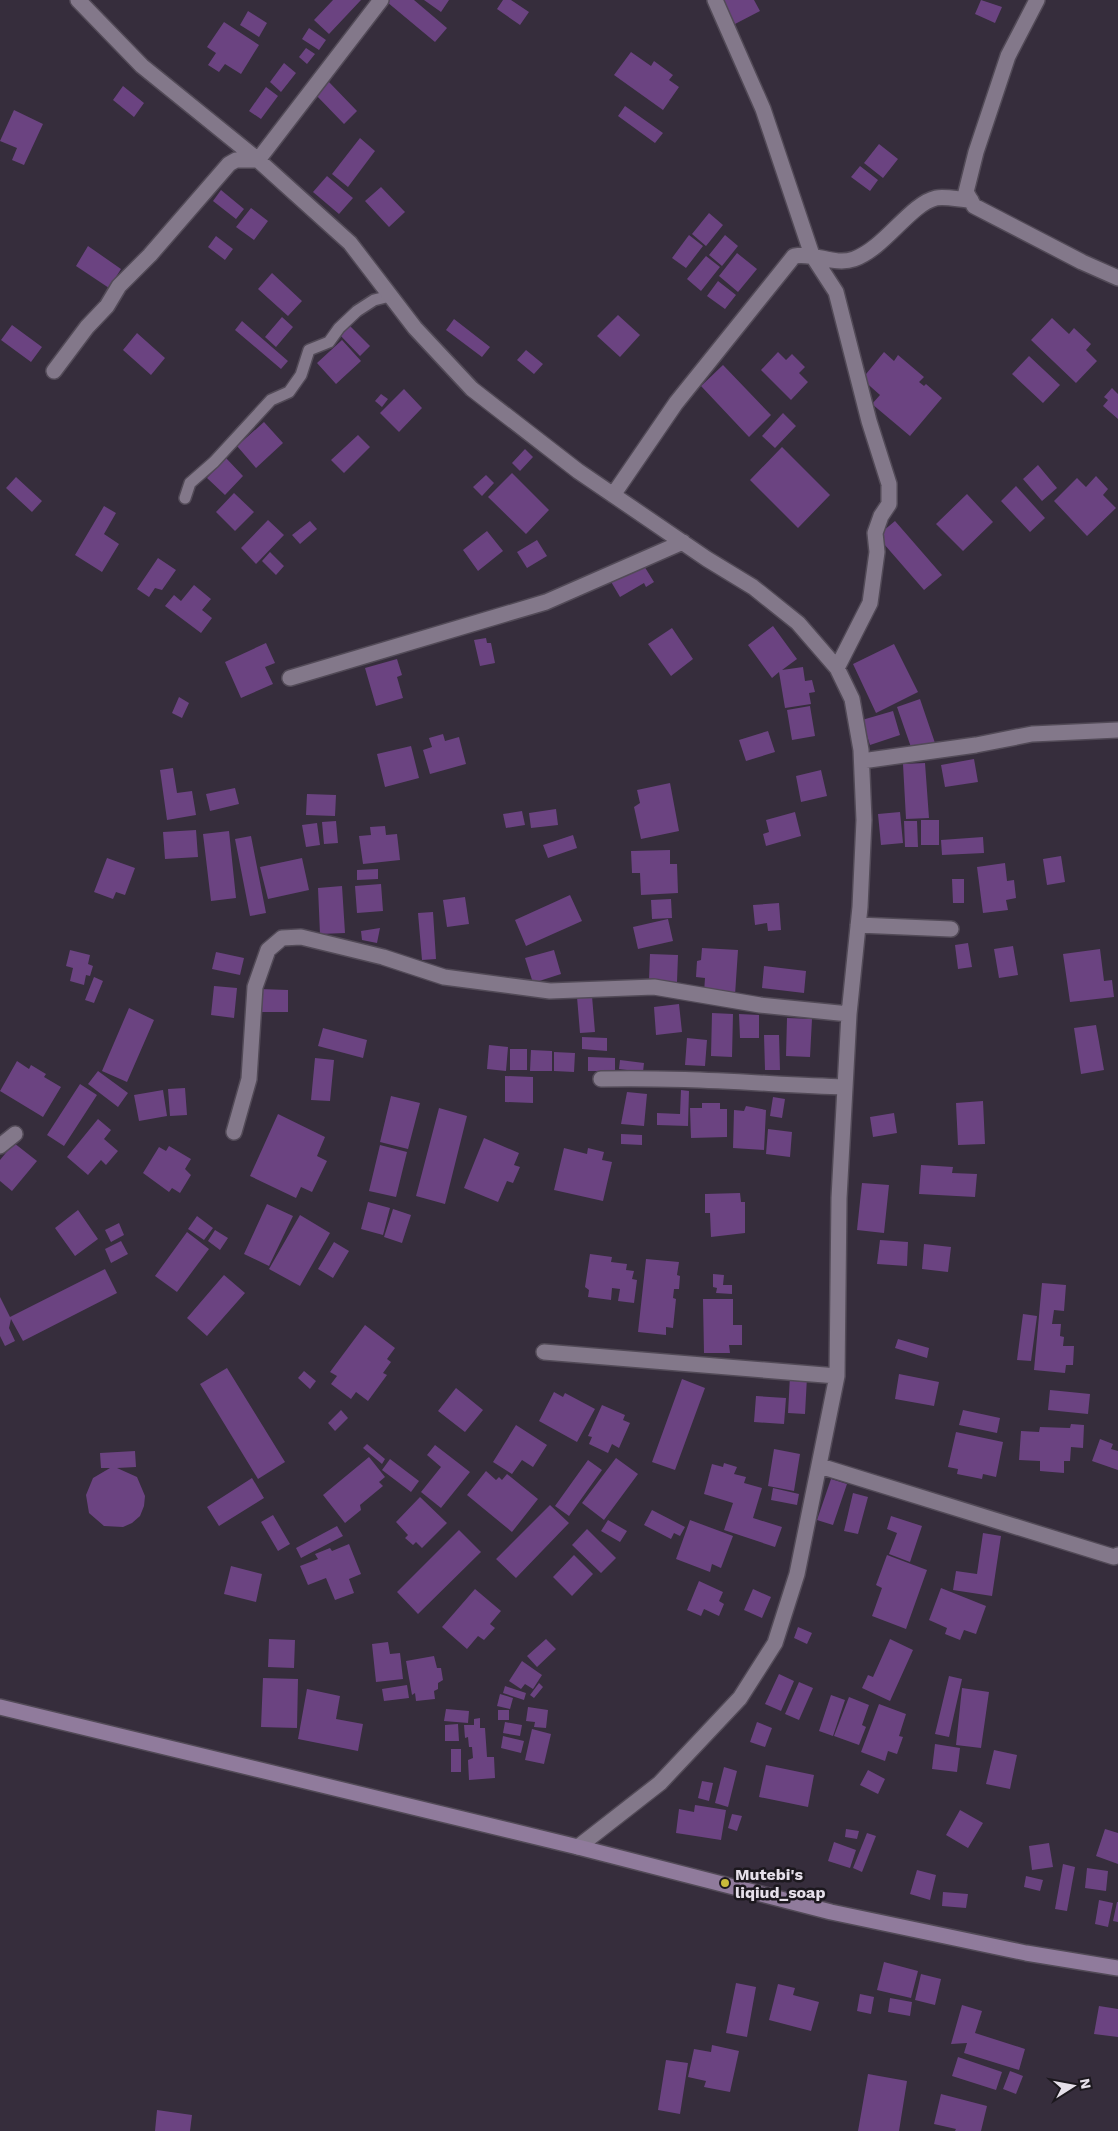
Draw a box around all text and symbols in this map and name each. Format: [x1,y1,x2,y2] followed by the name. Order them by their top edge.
[735,1865,825,1902] place label: Mutebi's liqiud_soap
[719,1877,731,1889] marker: Mutebi's liqiud_soap
[1048,2061,1098,2111] north arrow
[1077,2077,1095,2090] text: N

